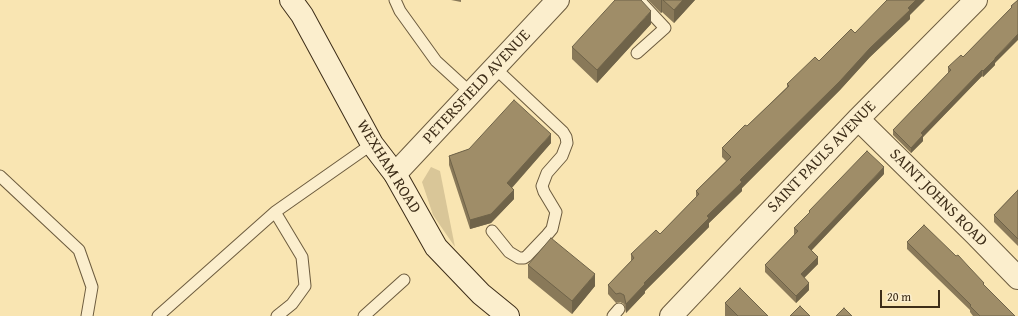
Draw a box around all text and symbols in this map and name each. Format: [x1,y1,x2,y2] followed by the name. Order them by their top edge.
[419,26,535,148] street label: PETERSFIELD AVENUE
[764,97,880,217] street label: SAINT PAULS AVENUE
[352,117,424,217] street label: WEXHAM ROAD
[885,145,991,251] street label: SAINT JOHNS ROAD
[882,282,942,308] scale bar
[887,288,911,305] text: 20 m

